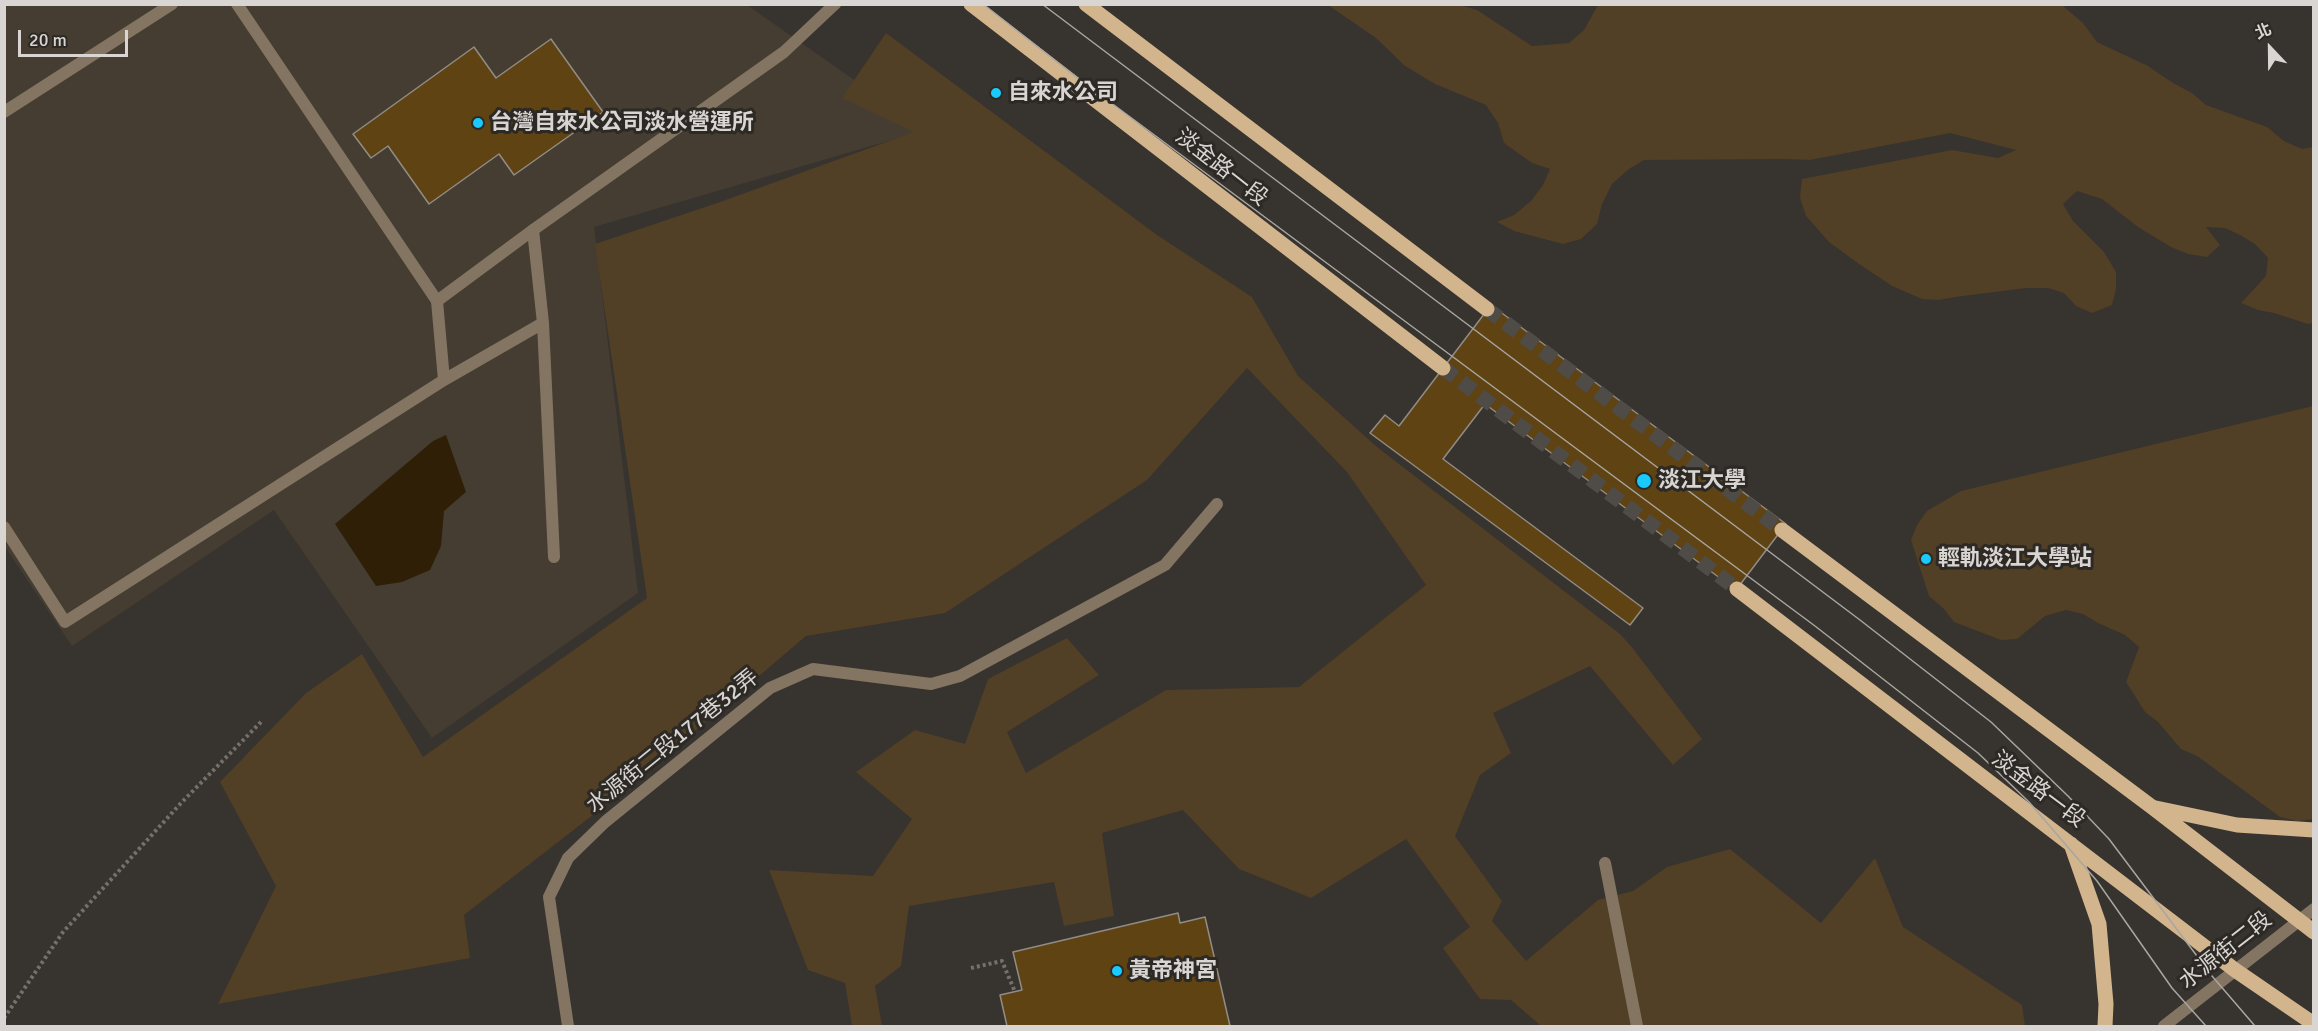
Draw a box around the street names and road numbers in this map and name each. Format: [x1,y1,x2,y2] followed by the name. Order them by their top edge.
[1170,124,1272,212] street label: 淡金路一段
[582,665,764,819] street label: 水源街二段177巷32弄
[1986,746,2090,834] street label: 淡金路一段
[2175,907,2277,995] street label: 水源街二段

